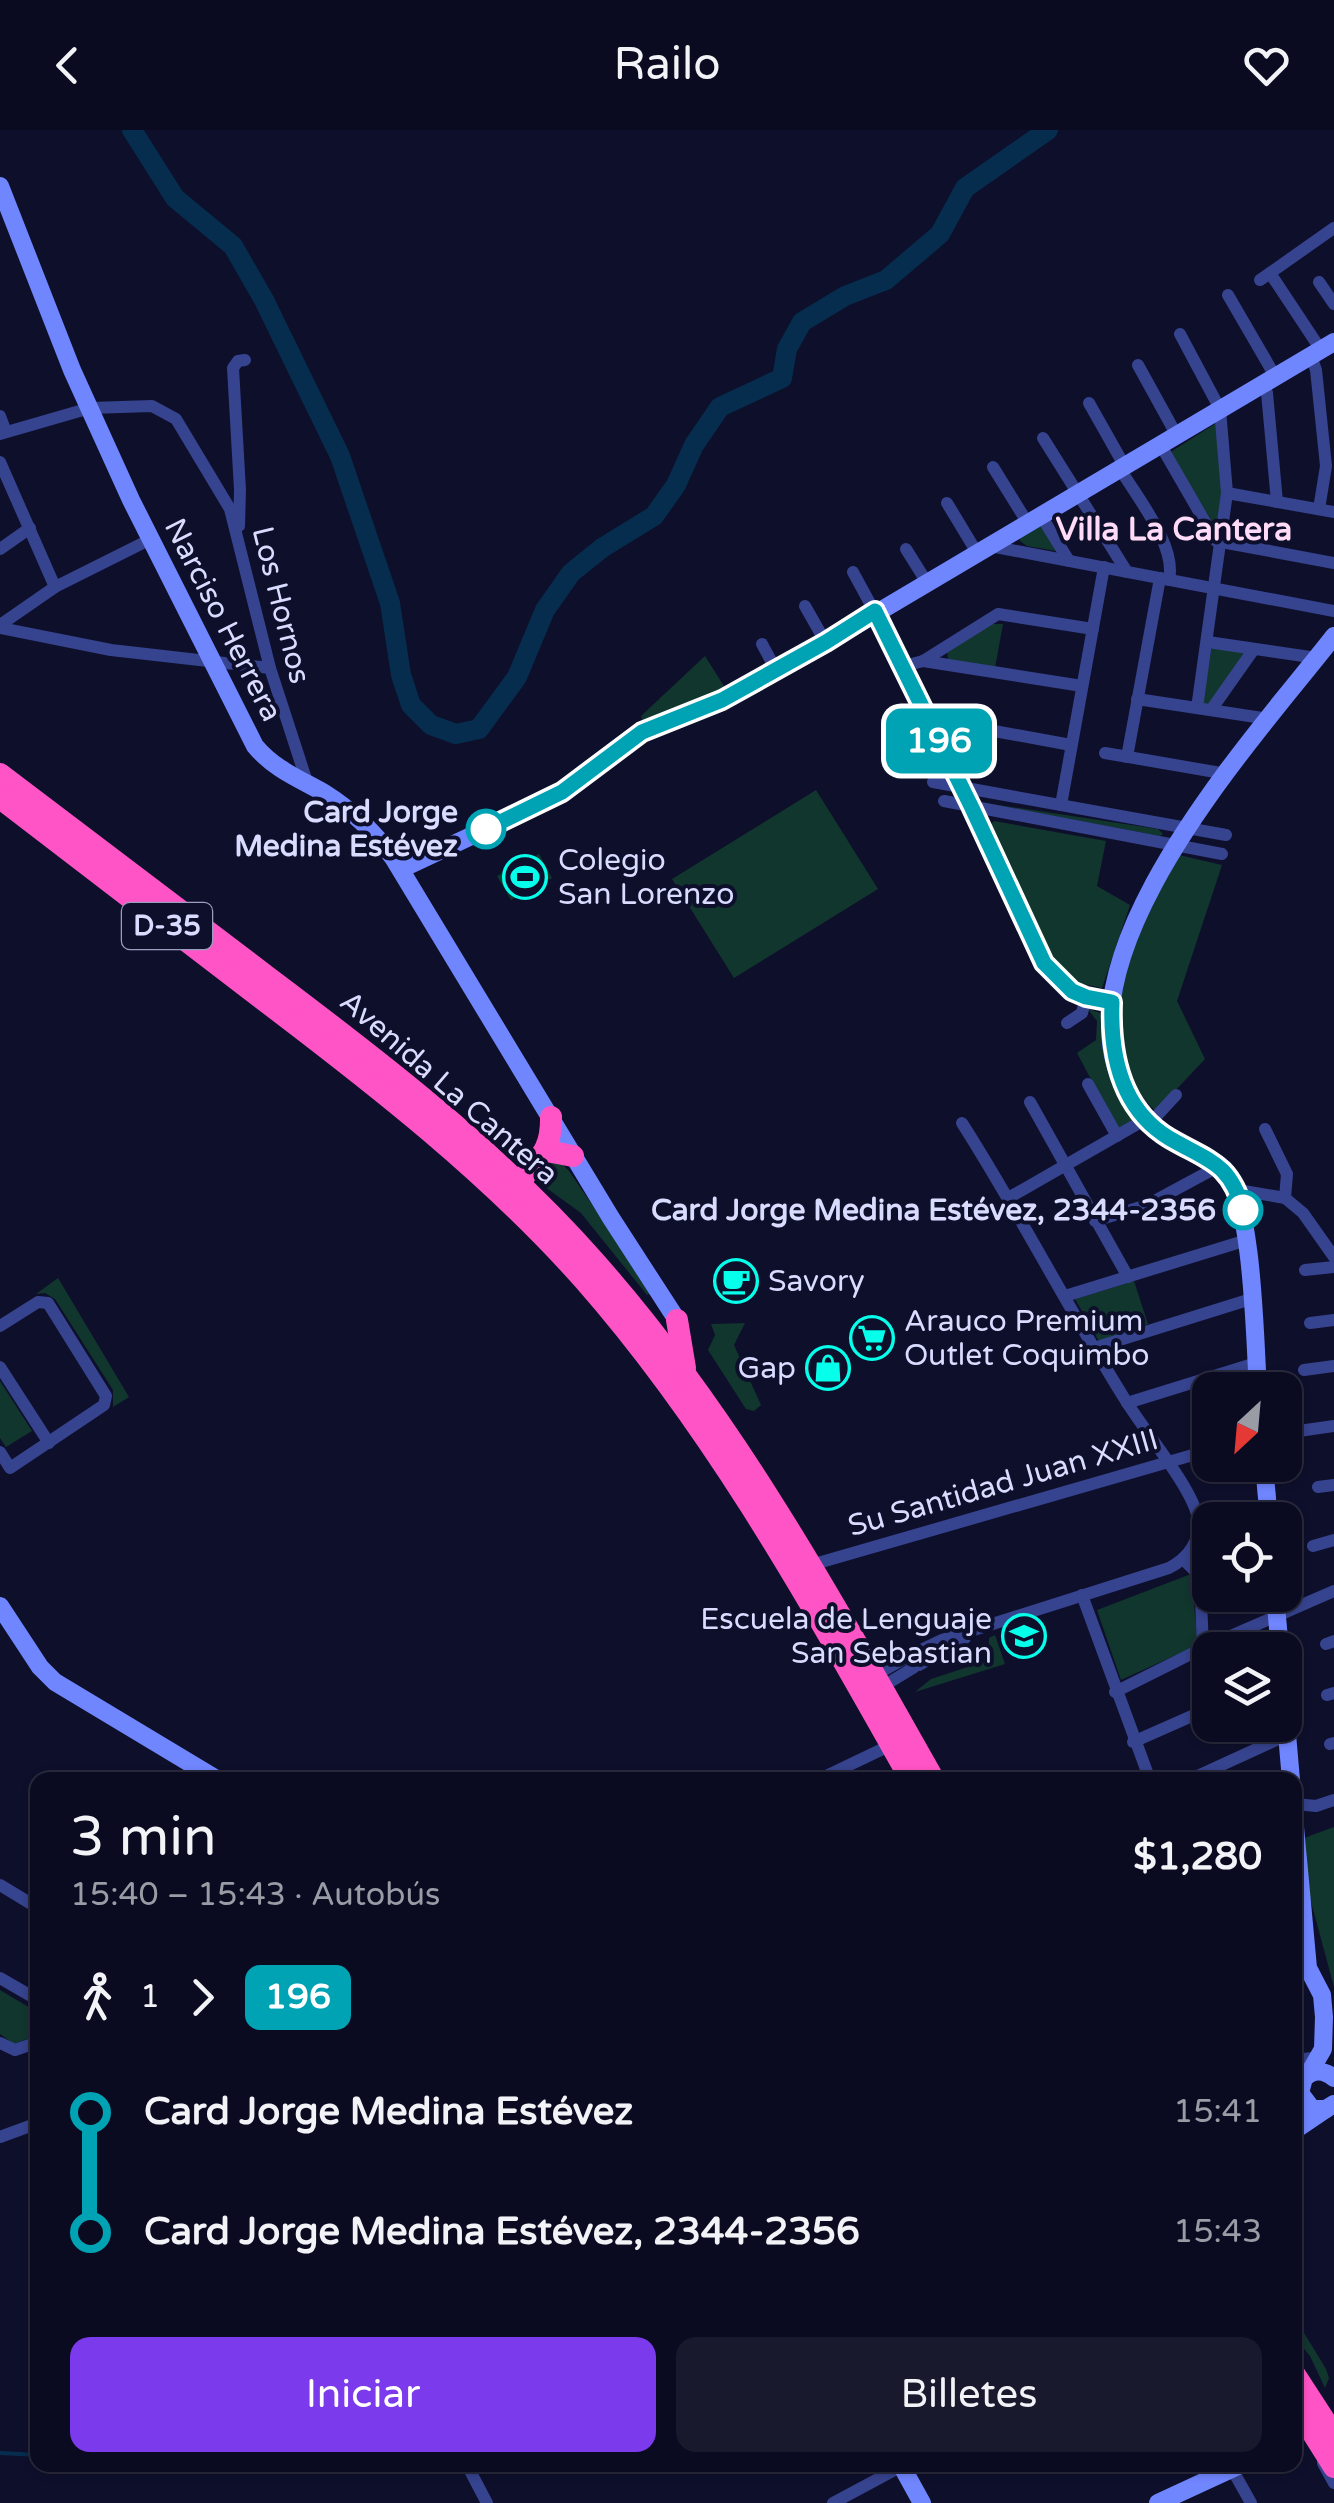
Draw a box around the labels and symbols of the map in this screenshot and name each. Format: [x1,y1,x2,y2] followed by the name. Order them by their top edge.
[1056,511,1292,549] district label: Villa La Cantera
[156,512,290,728] street label: Narciso Herrera
[244,523,318,687] street label: Los Hornos
[882,708,996,774] line badge: 196
[234,794,458,865] place label: Card Jorge Medina Estévez
[467,810,505,848] marker: Card Jorge Medina Estévez
[558,842,734,913] place label: Colegio San Lorenzo
[502,854,548,900] sports icon: Colegio San Lorenzo
[122,903,212,949] road number: D-35
[332,983,566,1193] street label: Avenida La Cantera
[1224,1191,1262,1229] marker: Card Jorge Medina Estévez, 2344-2356
[651,1192,1216,1229] place label: Card Jorge Medina Estévez, 2344-2356
[713,1258,759,1304] cafe icon: Savory
[768,1263,865,1300] place label: Savory
[904,1303,1150,1374] place label: Arauco Premium Outlet Coquimbo
[849,1315,895,1361] supermarket icon: Arauco Premium Outlet Coquimbo
[805,1345,851,1391] shop icon: Gap
[738,1350,796,1387] place label: Gap
[1192,1372,1302,1482] north arrow
[844,1421,1162,1545] street label: Su Santidad Juan XXIII
[700,1601,992,1672] place label: Escuela de Lenguaje San Sebastian
[1001,1613,1047,1659] school or university icon: Escuela de Lenguaje San Sebastian

